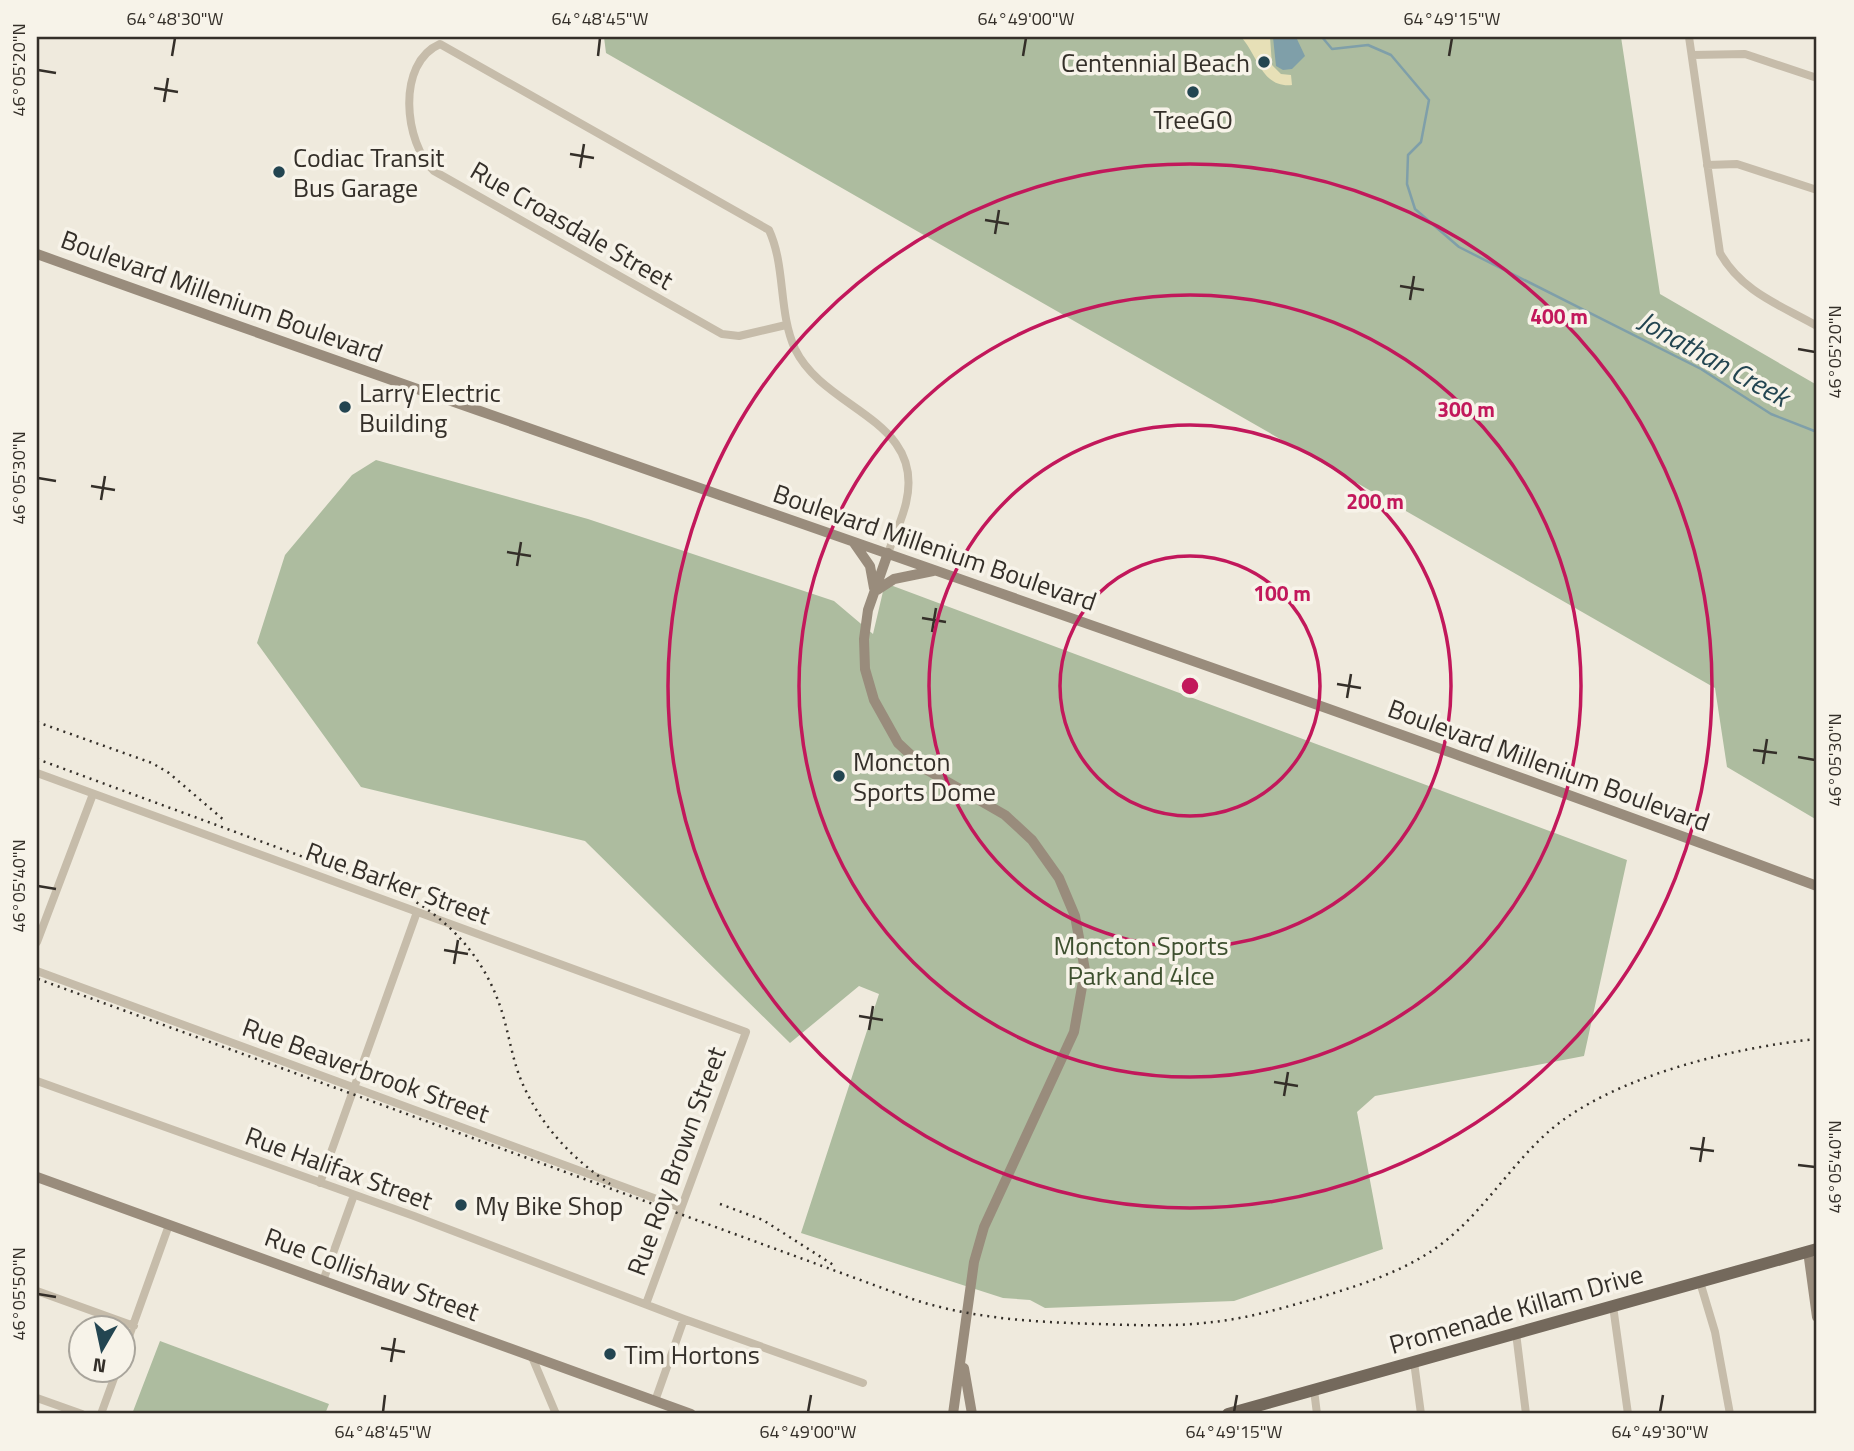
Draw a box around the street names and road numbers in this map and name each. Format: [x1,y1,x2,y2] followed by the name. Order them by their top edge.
[463,151,681,299] street label: Rue Croasdale Street
[56,220,388,372] street label: Boulevard Millenium Boulevard
[768,473,1102,621] street label: Boulevard Millenium Boulevard
[1383,689,1715,841] street label: Boulevard Millenium Boulevard
[300,832,496,934] street label: Rue Barker Street
[237,1007,495,1133] street label: Rue Beaverbrook Street
[616,1041,736,1281] street label: Rue Roy Brown Street
[240,1116,438,1220] street label: Rue Halifax Street
[259,1217,485,1331] street label: Rue Collishaw Street
[1385,1254,1647,1364] street label: Promenade Killam Drive

